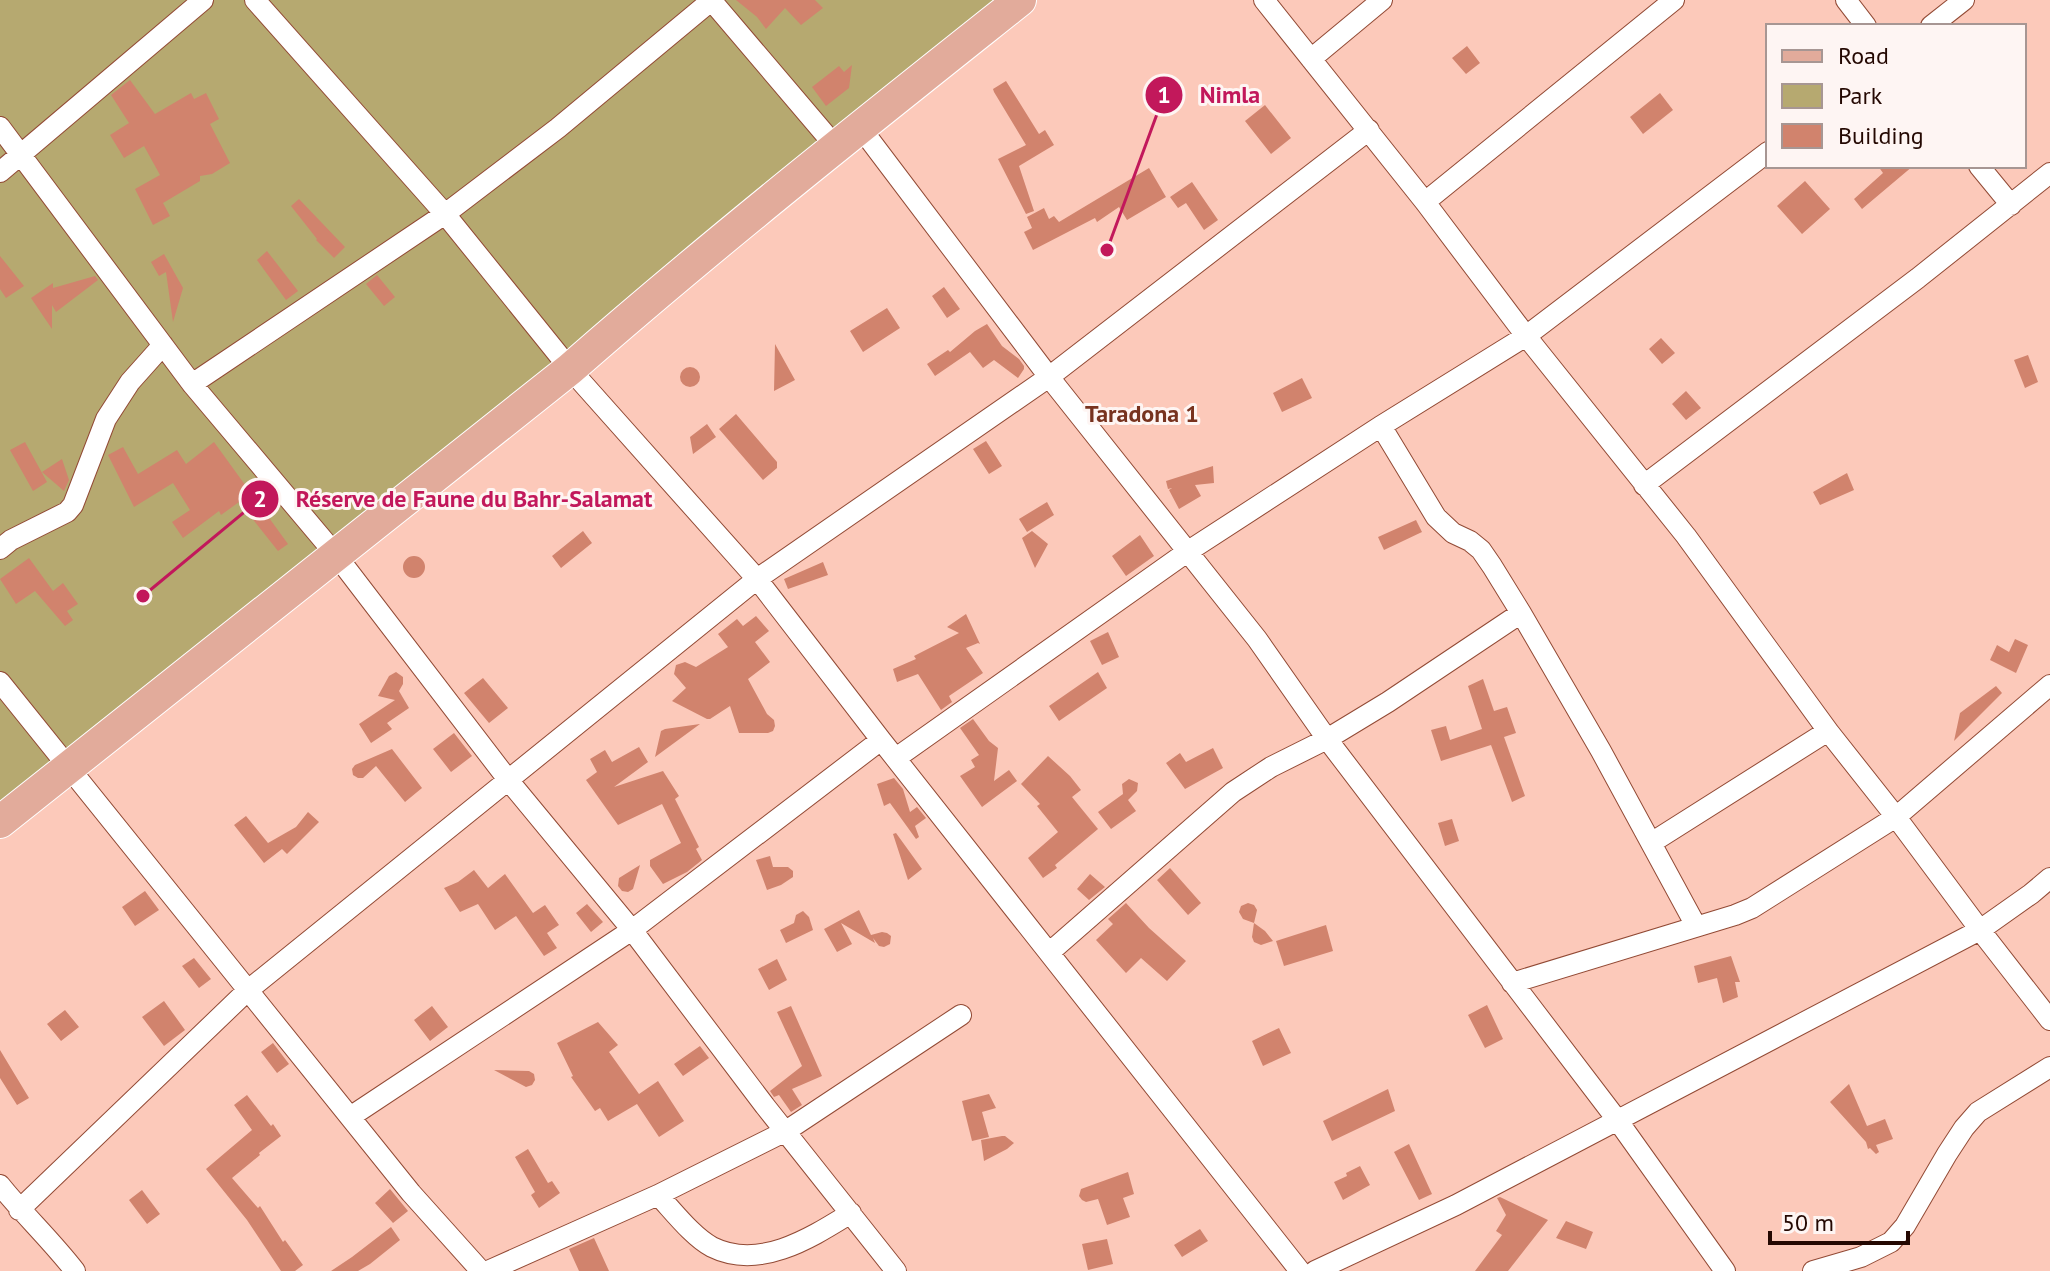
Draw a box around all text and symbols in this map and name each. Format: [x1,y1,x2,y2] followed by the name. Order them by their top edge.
[1766,24,2026,168] legend
[1838,40,1889,71] text: Road
[1144,71,1277,119] callout: Nimla
[1157,79,1171,110] text: 1
[1200,79,1260,110] text: Nimla
[1838,80,1883,111] text: Park
[1838,120,1924,151] text: Building
[1085,398,1199,429] district label: Taradona 1
[240,475,669,523] callout: Réserve de Faune du Bahr-Salamat
[253,483,267,514] text: 2
[296,483,653,514] text: Réserve de Faune du Bahr-Salamat
[1770,1195,1908,1245] scale bar
[1782,1207,1834,1238] text: 50 m

